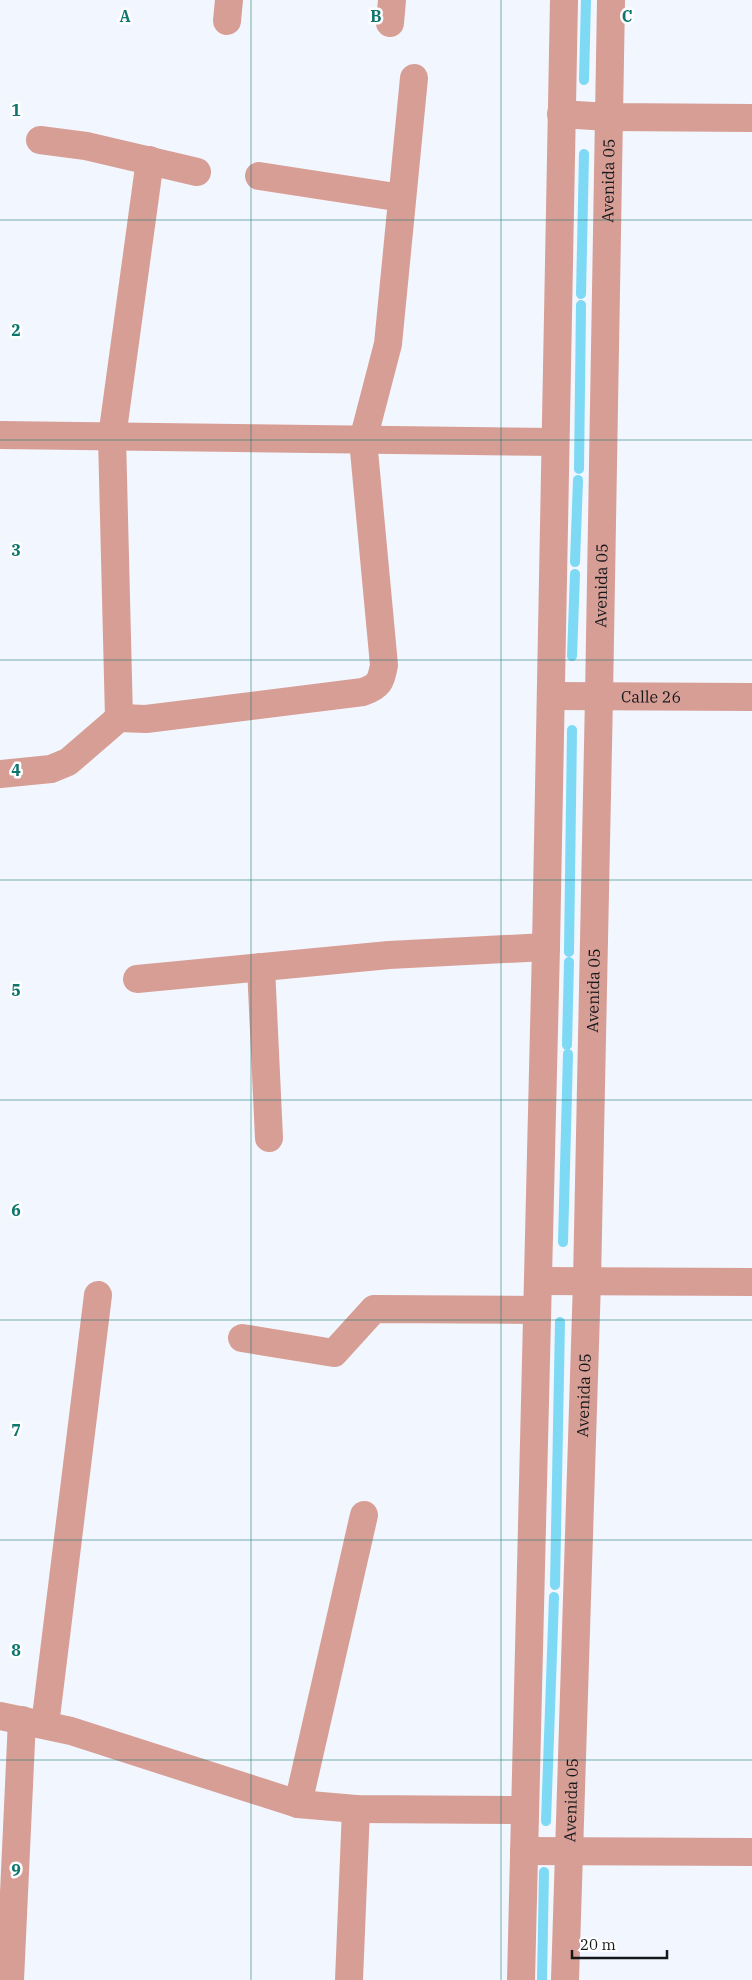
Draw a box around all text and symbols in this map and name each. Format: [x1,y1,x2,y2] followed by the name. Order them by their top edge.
[119,6,131,26] text: A
[370,6,382,26] text: B
[622,6,632,26] text: C
[11,100,21,120] text: 1
[597,138,619,223] street label: Avenida 05
[11,320,21,340] text: 2
[11,540,21,560] text: 3
[590,543,612,628] street label: Avenida 05
[621,686,681,707] street label: Calle 26
[11,760,21,780] text: 4
[582,948,604,1033] street label: Avenida 05
[11,980,21,1000] text: 5
[11,1200,21,1220] text: 6
[572,1353,595,1438] street label: Avenida 05
[11,1420,21,1440] text: 7
[11,1640,21,1660] text: 8
[559,1758,582,1843] street label: Avenida 05
[11,1860,21,1880] text: 9
[572,1928,667,1960] scale bar
[580,1935,616,1954] text: 20 m

